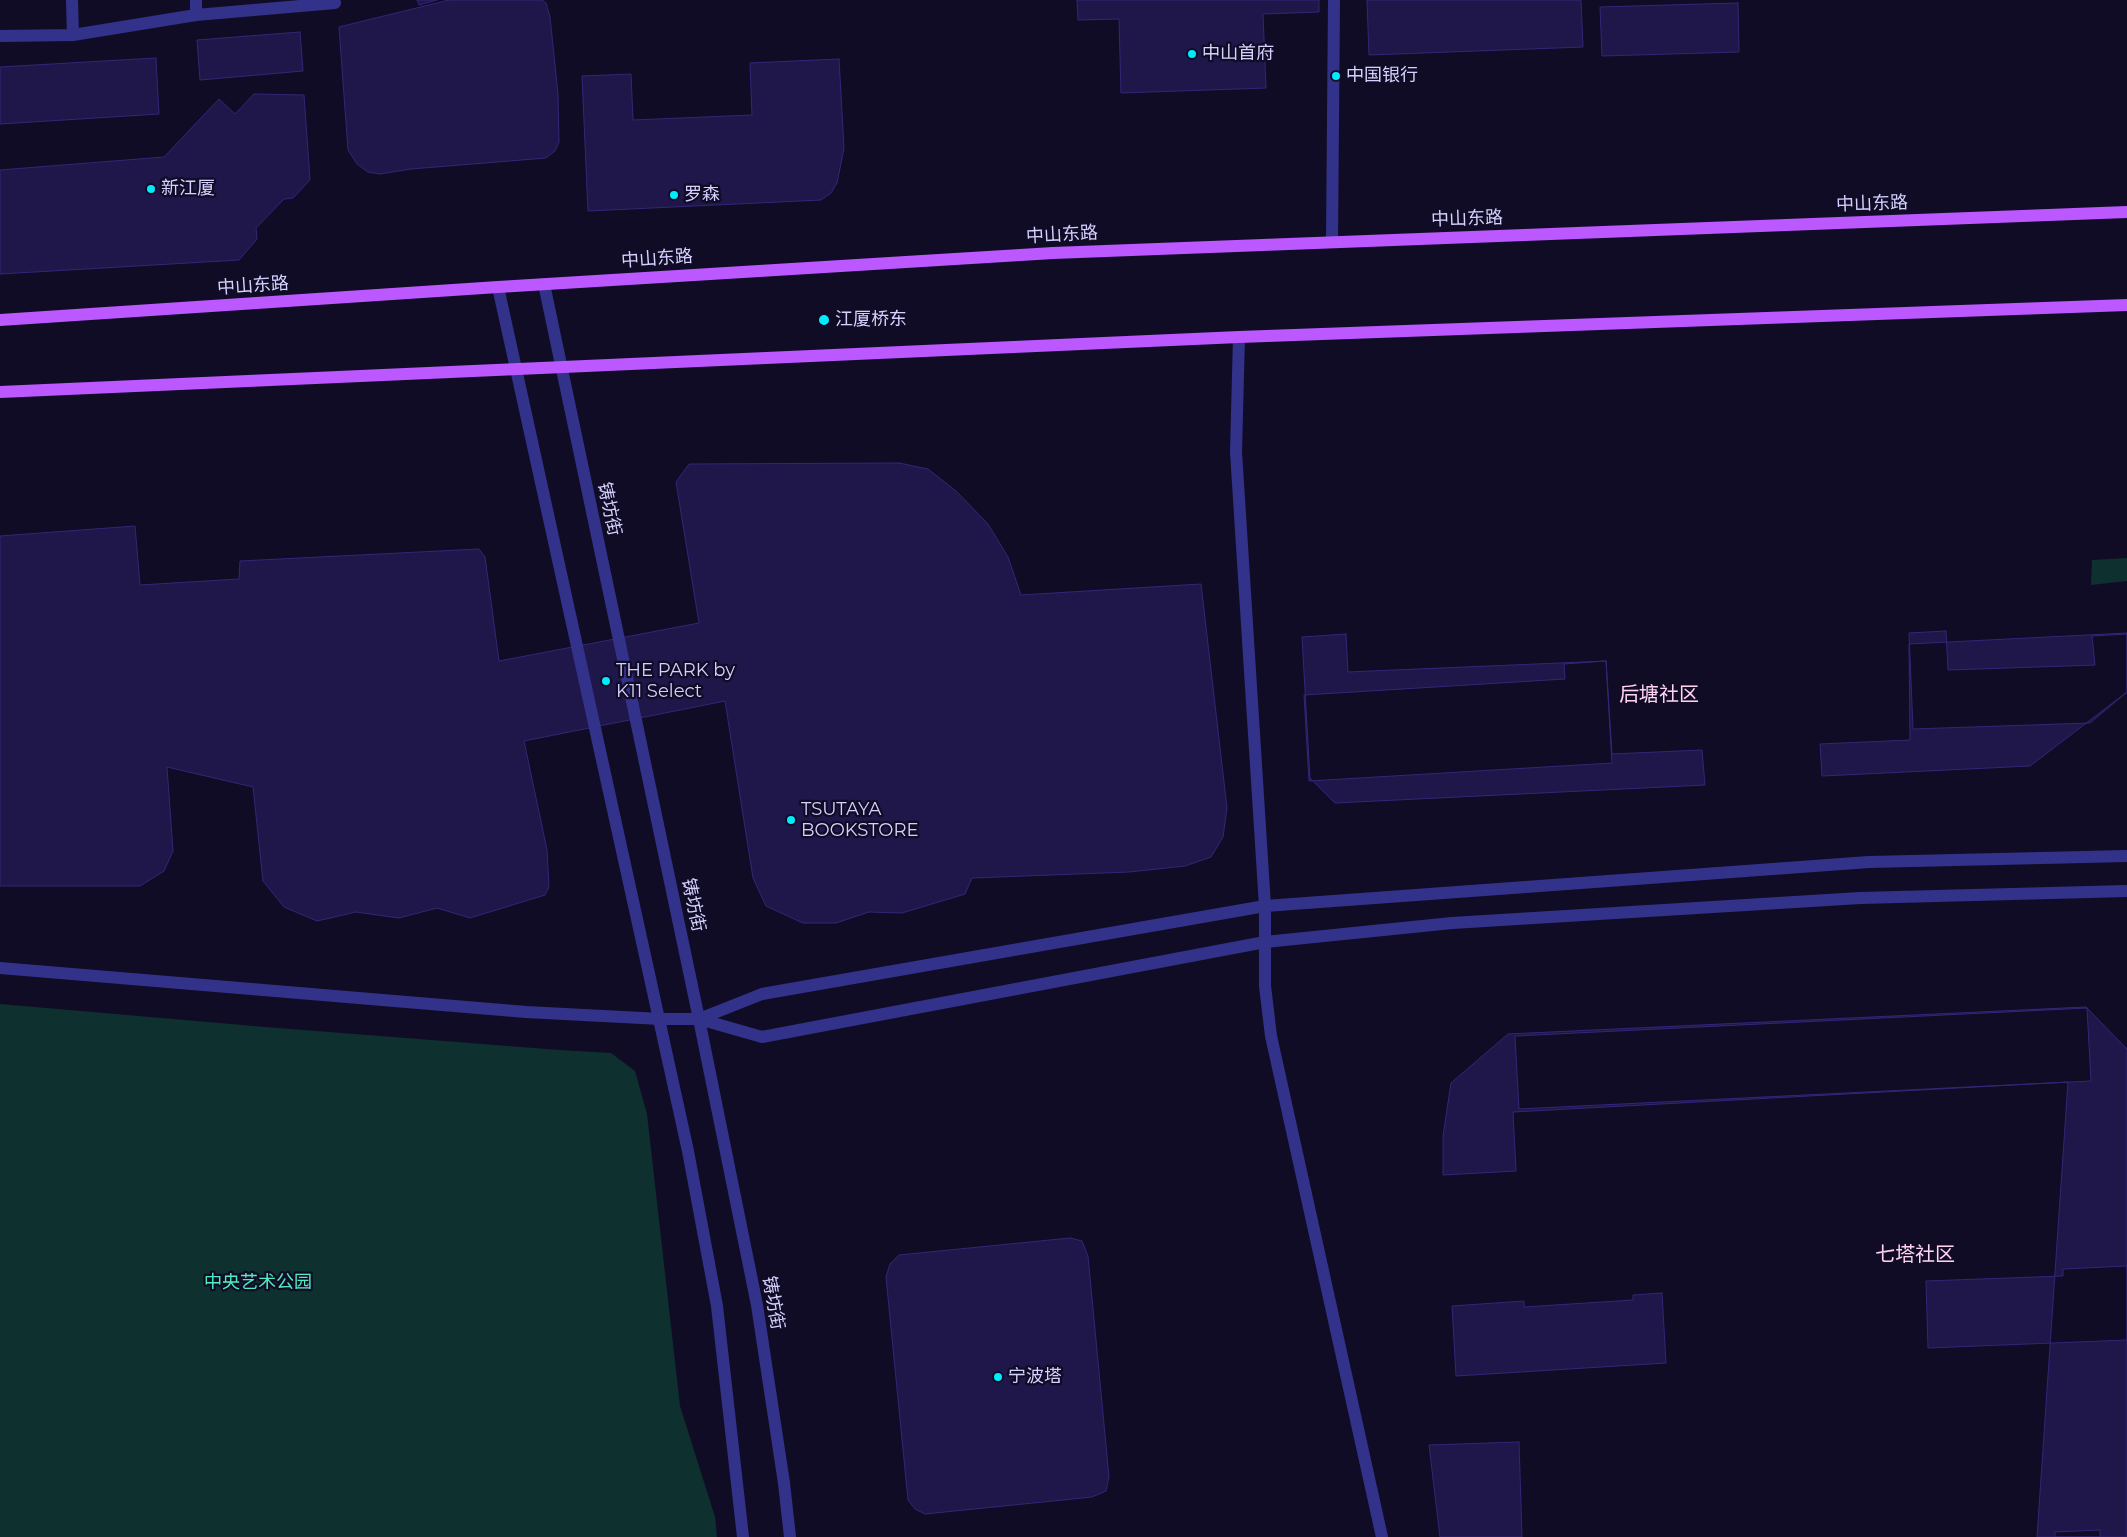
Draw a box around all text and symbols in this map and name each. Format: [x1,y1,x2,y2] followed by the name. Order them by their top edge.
[1202,43,1274,65] place label: 中山首府
[1186,48,1198,60] marker: 中山首府
[1346,65,1418,87] place label: 中国银行
[1330,70,1342,82] marker: 中国银行
[161,178,215,200] place label: 新江厦
[145,183,157,195] marker: 新江厦
[684,184,720,206] place label: 罗森
[668,189,680,201] marker: 罗森
[1836,192,1908,216] street label: 中山东路
[1431,207,1503,231] street label: 中山东路
[1025,222,1099,248] street label: 中山东路
[620,246,694,272] street label: 中山东路
[216,273,290,299] street label: 中山东路
[835,309,907,331] place label: 江厦桥东
[817,313,831,327] marker: 江厦桥东
[593,480,625,538] street label: 铸坊街
[616,660,735,702] place label: THE PARK by K11 Select
[600,675,612,687] marker: THE PARK by K11 Select
[1619,683,1699,707] district label: 后塘社区
[801,799,919,842] place label: TSUTAYA BOOKSTORE
[785,814,797,826] marker: TSUTAYA BOOKSTORE
[677,876,709,934] street label: 铸坊街
[1875,1243,1955,1267] district label: 七塔社区
[204,1272,312,1294] park label: 中央艺术公园
[758,1275,788,1331] street label: 铸坊街
[1008,1366,1062,1388] place label: 宁波塔
[992,1371,1004,1383] marker: 宁波塔

